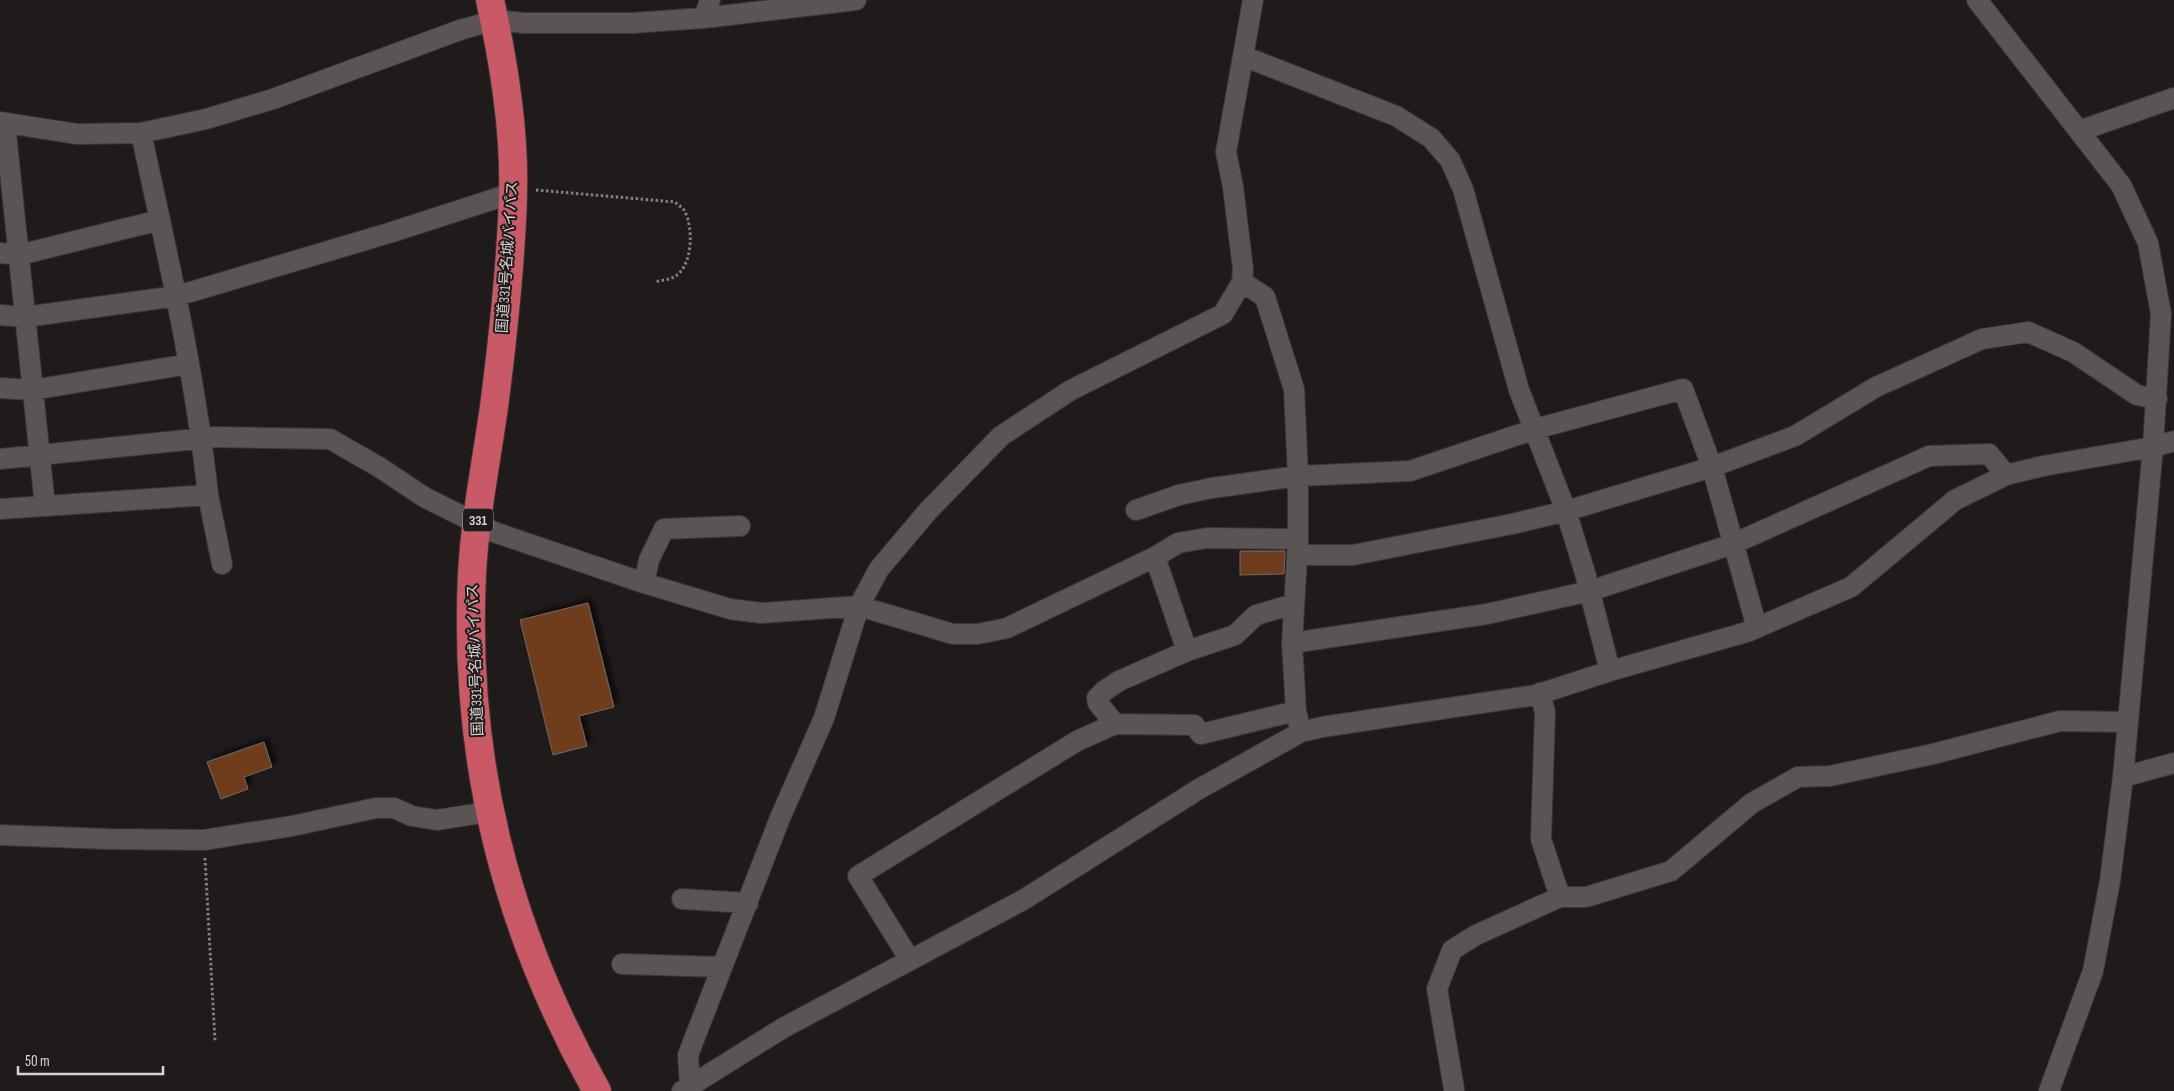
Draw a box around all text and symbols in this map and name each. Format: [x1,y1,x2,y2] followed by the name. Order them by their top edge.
[493,180,522,334] street label: 国道331号名城バイパス
[463,508,493,532] road number: 331
[463,583,488,737] street label: 国道331号名城バイパス
[18,1044,162,1076] scale bar
[25,1052,50,1071] text: 50 m

